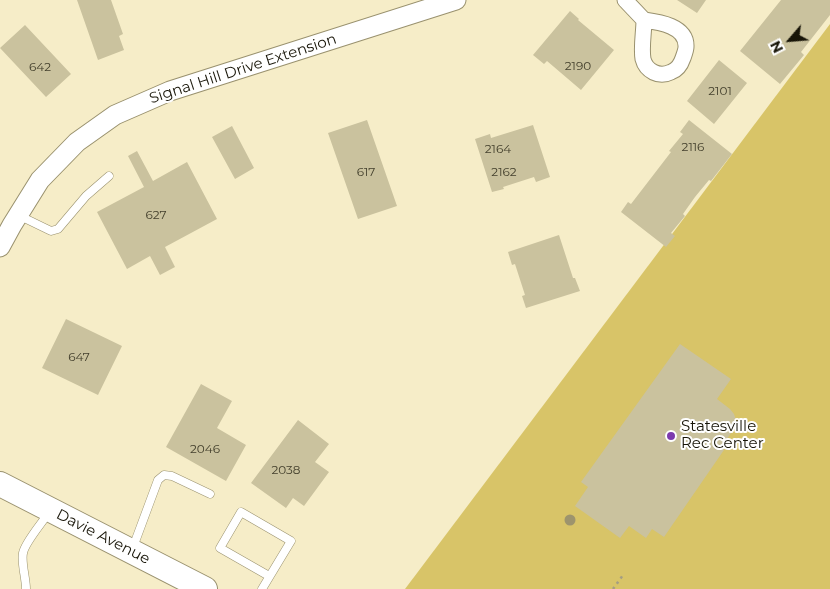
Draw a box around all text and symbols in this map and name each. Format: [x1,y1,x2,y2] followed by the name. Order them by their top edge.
[765,15,815,65] north arrow
[147,30,339,108] street label: Signal Hill Drive Extension
[766,38,787,56] text: N
[565,59,591,73] house number: 2190
[29,60,51,74] house number: 642
[708,84,732,98] house number: 2101
[682,140,704,154] house number: 2116
[485,142,511,156] house number: 2164
[357,165,375,179] house number: 617
[491,165,517,179] house number: 2162
[145,208,167,222] house number: 627
[68,350,90,364] house number: 647
[681,418,764,453] place label: Statesville Rec Center
[665,430,677,442] marker: Statesville Rec Center
[190,442,220,456] house number: 2046
[271,463,301,477] house number: 2038
[53,506,153,568] street label: Davie Avenue

